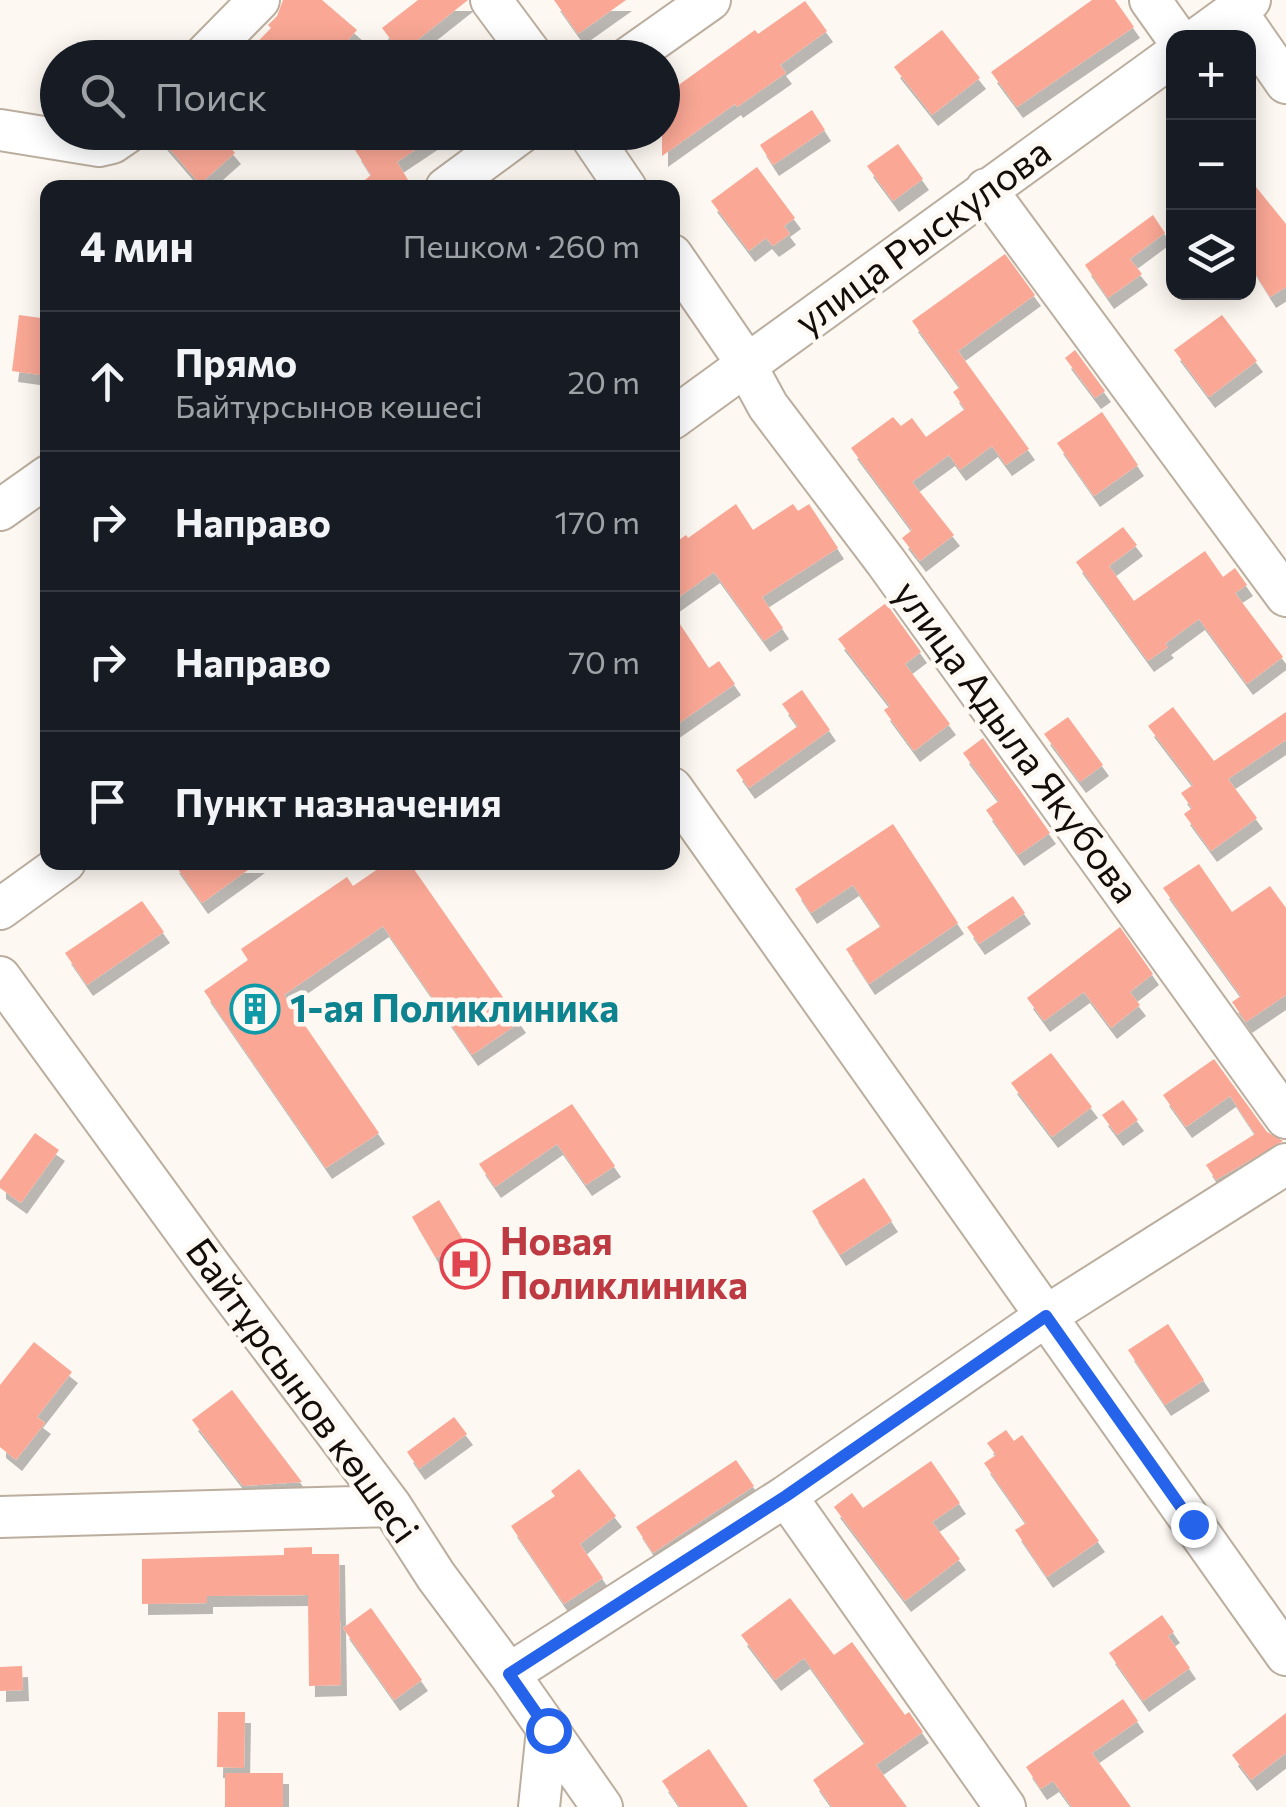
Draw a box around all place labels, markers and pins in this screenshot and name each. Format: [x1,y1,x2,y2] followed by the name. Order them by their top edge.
[229,983,281,1035] building icon: 1-ая Поликлиника
[290,983,619,1030] place label: 1-ая Поликлиника
[500,1216,748,1307] place label: Новая Поликлиника
[439,1238,491,1290] hospital icon: Новая Поликлиника

